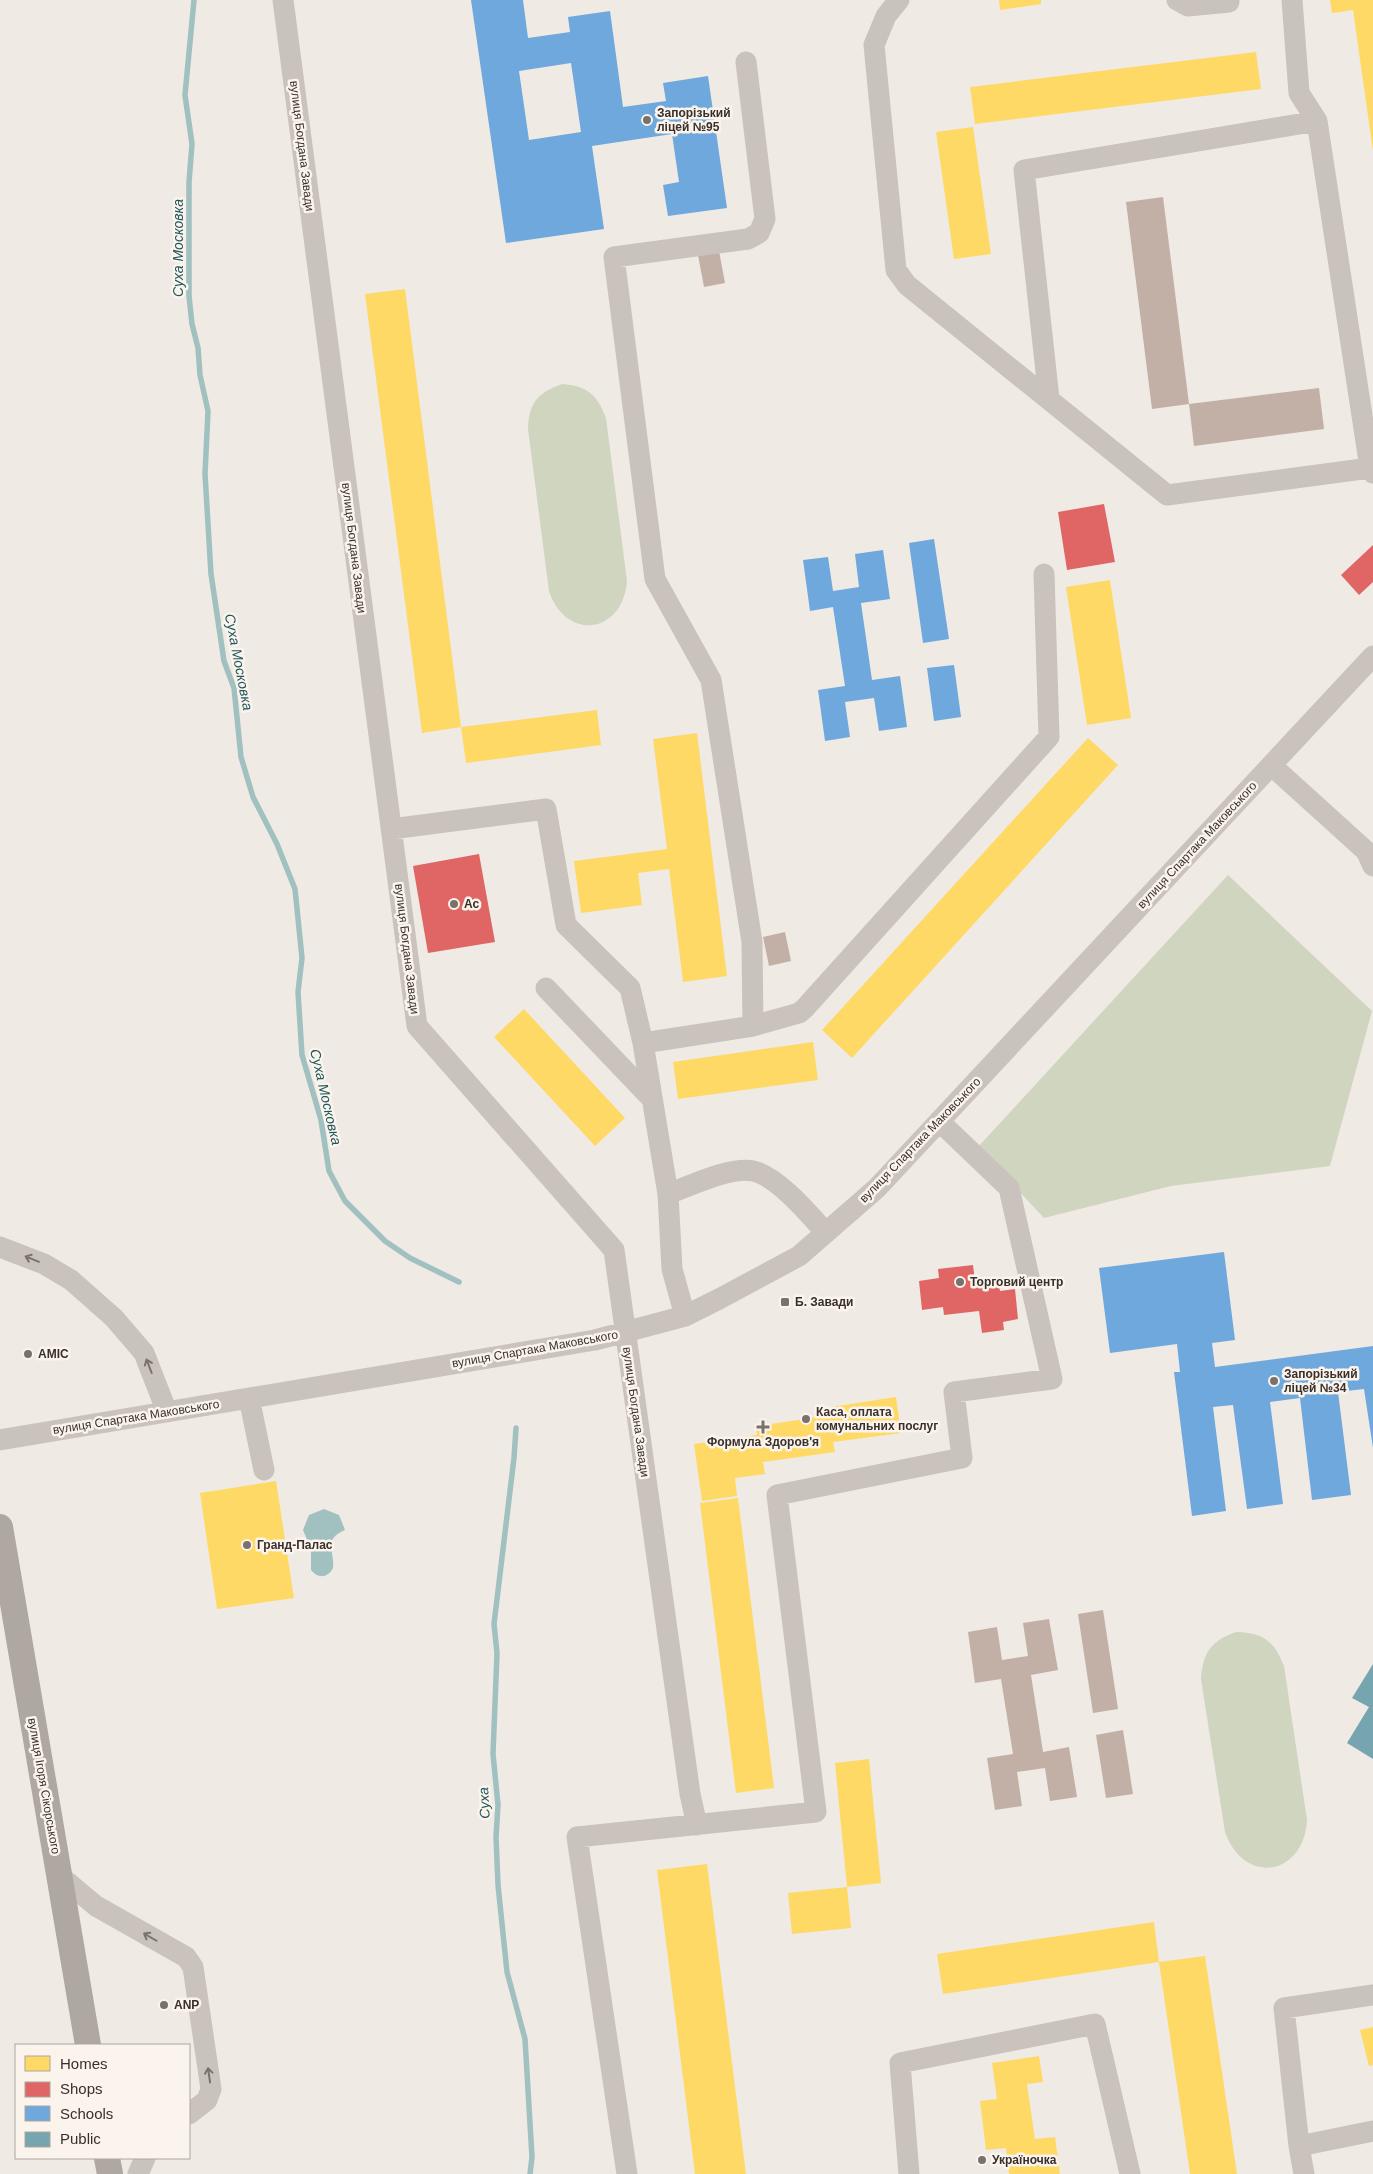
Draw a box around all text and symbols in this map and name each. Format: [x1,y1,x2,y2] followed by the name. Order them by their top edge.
[287,80,317,212] street label: вулиця Богдана Завади
[657,106,731,134] place label: Запорізький ліцей №95
[641,114,653,126] marker: Запорізький ліцей №95
[170,199,186,297] water label: Суха Московка
[339,482,369,614] street label: вулиця Богдана Завади
[222,612,256,712] water label: Суха Московка
[1135,778,1260,911] street label: вулиця Спартака Маковського
[392,883,422,1015] street label: вулиця Богдана Завади
[464,897,480,911] place label: Ас
[448,898,460,910] marker: Ас
[307,1047,345,1147] water label: Суха Московка
[857,1074,984,1205] street label: вулиця Спартака Маковського
[25,1253,40,1263] one-way arrow
[970,1275,1063,1289] place label: Торговий центр
[954,1276,966,1288] marker: Торговий центр
[795,1295,853,1309] place label: Б. Завади
[779,1296,791,1308] marker: Б. Завади
[451,1327,619,1371] street label: вулиця Спартака Маковського
[620,1346,652,1478] street label: вулиця Богдана Завади
[38,1347,69,1361] place label: AMIC
[22,1348,34,1360] marker: AMIC
[144,1359,153,1374] one-way arrow
[1284,1367,1358,1395] place label: Запорізький ліцей №34
[1268,1375,1280,1387] marker: Запорізький ліцей №34
[52,1397,221,1437] street label: вулиця Спартака Маковського
[816,1405,938,1433] place label: Каса, оплата комунальних послуг
[800,1413,812,1425] marker: Каса, оплата комунальних послуг
[757,1421,769,1433] marker: Формула Здоров'я
[707,1435,819,1449] place label: Формула Здоров'я
[257,1538,333,1552] place label: Гранд-Палас
[241,1539,253,1551] marker: Гранд-Палас
[25,1717,63,1855] street label: вулиця Ігоря Сікорського
[475,1787,493,1819] water label: Суха
[142,1932,157,1942] one-way arrow
[174,1998,199,2012] place label: ANP
[158,1999,170,2011] marker: ANP
[15,2044,190,2159] legend
[60,2055,108,2072] text: Homes
[204,2067,214,2083] one-way arrow
[60,2080,103,2097] text: Shops
[60,2105,113,2122] text: Schools
[60,2130,101,2147] text: Public
[992,2153,1057,2167] place label: Україночка
[976,2154,988,2166] marker: Україночка

